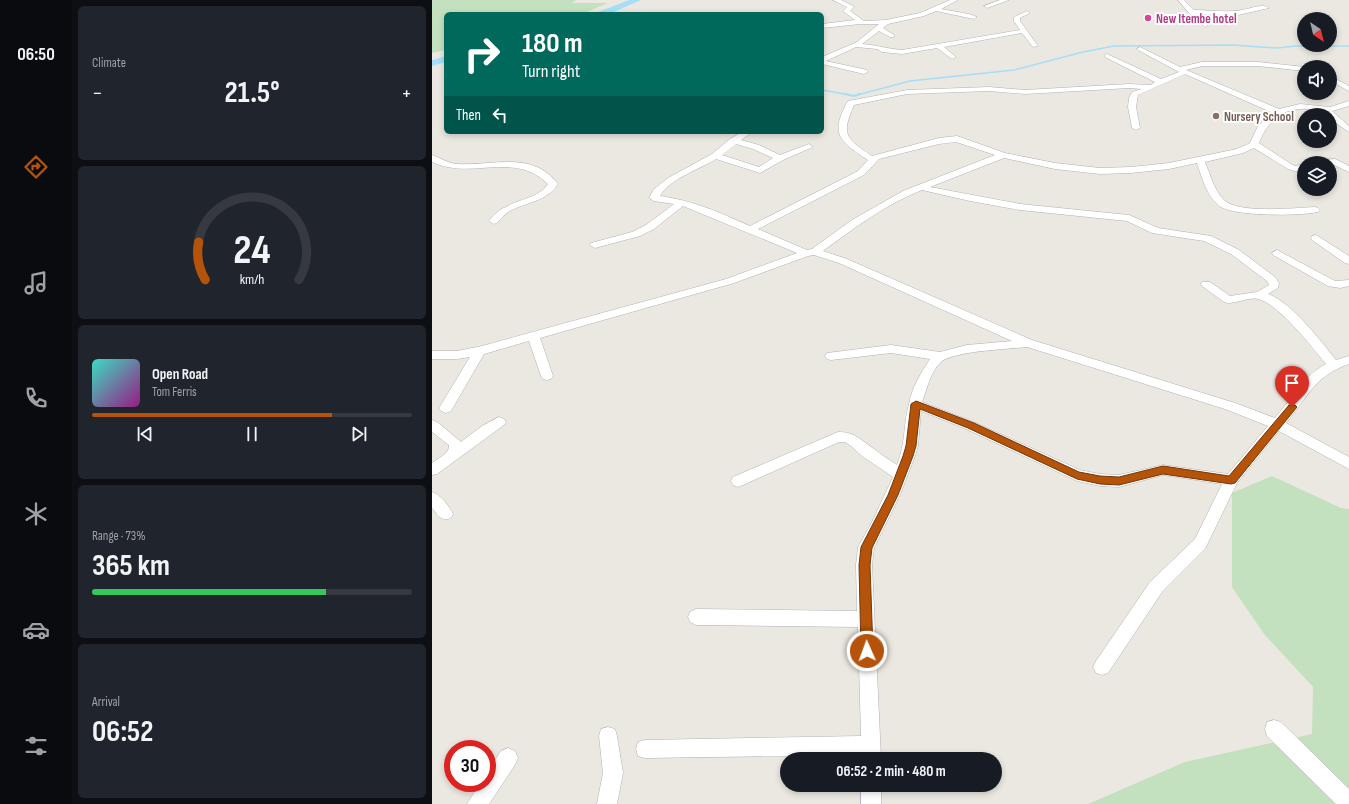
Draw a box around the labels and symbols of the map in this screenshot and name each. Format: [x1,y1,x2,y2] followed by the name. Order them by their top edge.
[1156,11,1237,27] place label: New Itembe hotel
[1297,12,1337,52] north arrow
[1143,13,1153,23] marker: New Itembe hotel
[1224,109,1294,125] place label: Nursery School
[1211,111,1221,121] marker: Nursery School
[1275,366,1309,407] pin
[846,630,888,672] position arrow
[444,740,496,792] speed limit sign: 30

